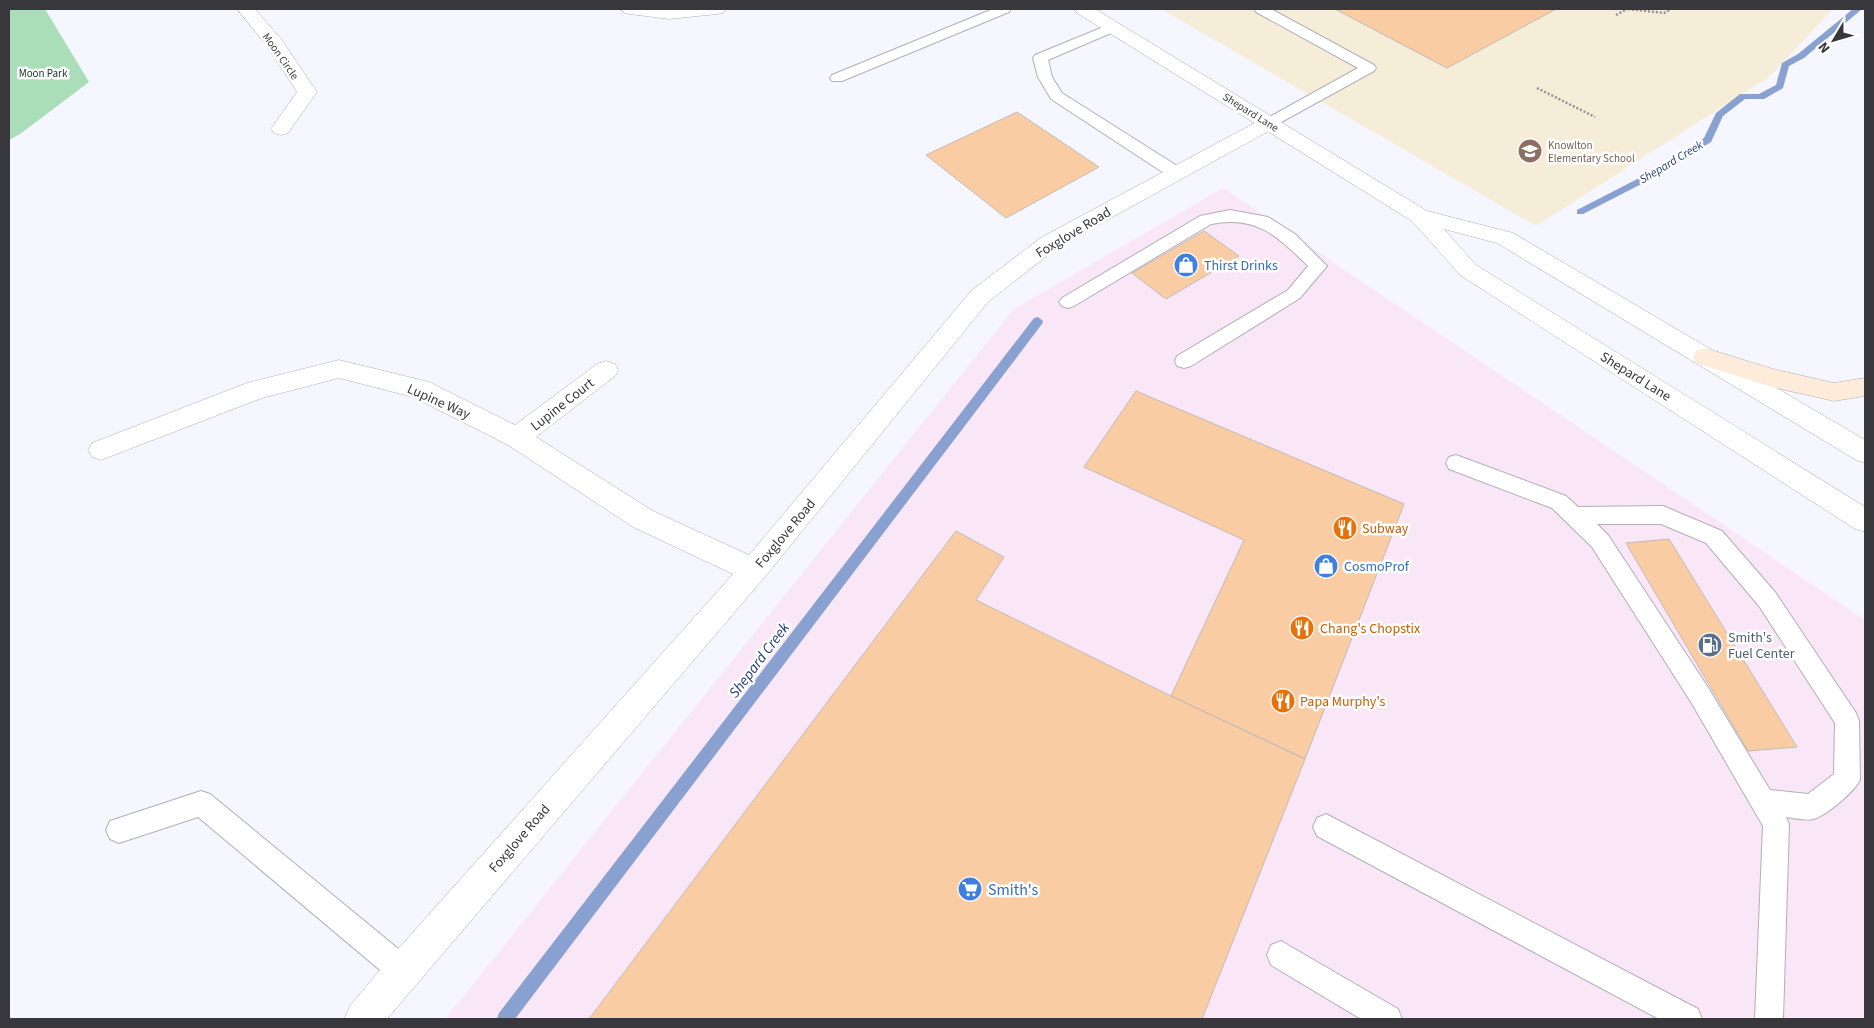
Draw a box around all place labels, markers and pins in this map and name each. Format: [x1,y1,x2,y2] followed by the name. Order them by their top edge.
[1517,138,1543,164] school or university icon: Knowlton Elementary School
[1548,138,1635,166] place label: Knowlton Elementary School
[1173,252,1199,278] shop icon: Thirst Drinks
[1204,256,1278,276] place label: Thirst Drinks
[1332,515,1358,541] restaurant icon: Subway
[1362,519,1409,539] place label: Subway
[1313,553,1339,579] shop icon: CosmoProf
[1344,557,1410,577] place label: CosmoProf
[1289,615,1315,641] restaurant icon: Chang's Chopstix
[1320,619,1421,639] place label: Chang's Chopstix
[1728,628,1795,664] place label: Smith's Fuel Center
[1697,632,1723,658] fuel station icon: Smith's Fuel Center
[1270,688,1296,714] restaurant icon: Papa Murphy's
[1300,692,1386,712] place label: Papa Murphy's
[957,876,983,902] supermarket icon: Smith's
[988,879,1039,901] place label: Smith's

